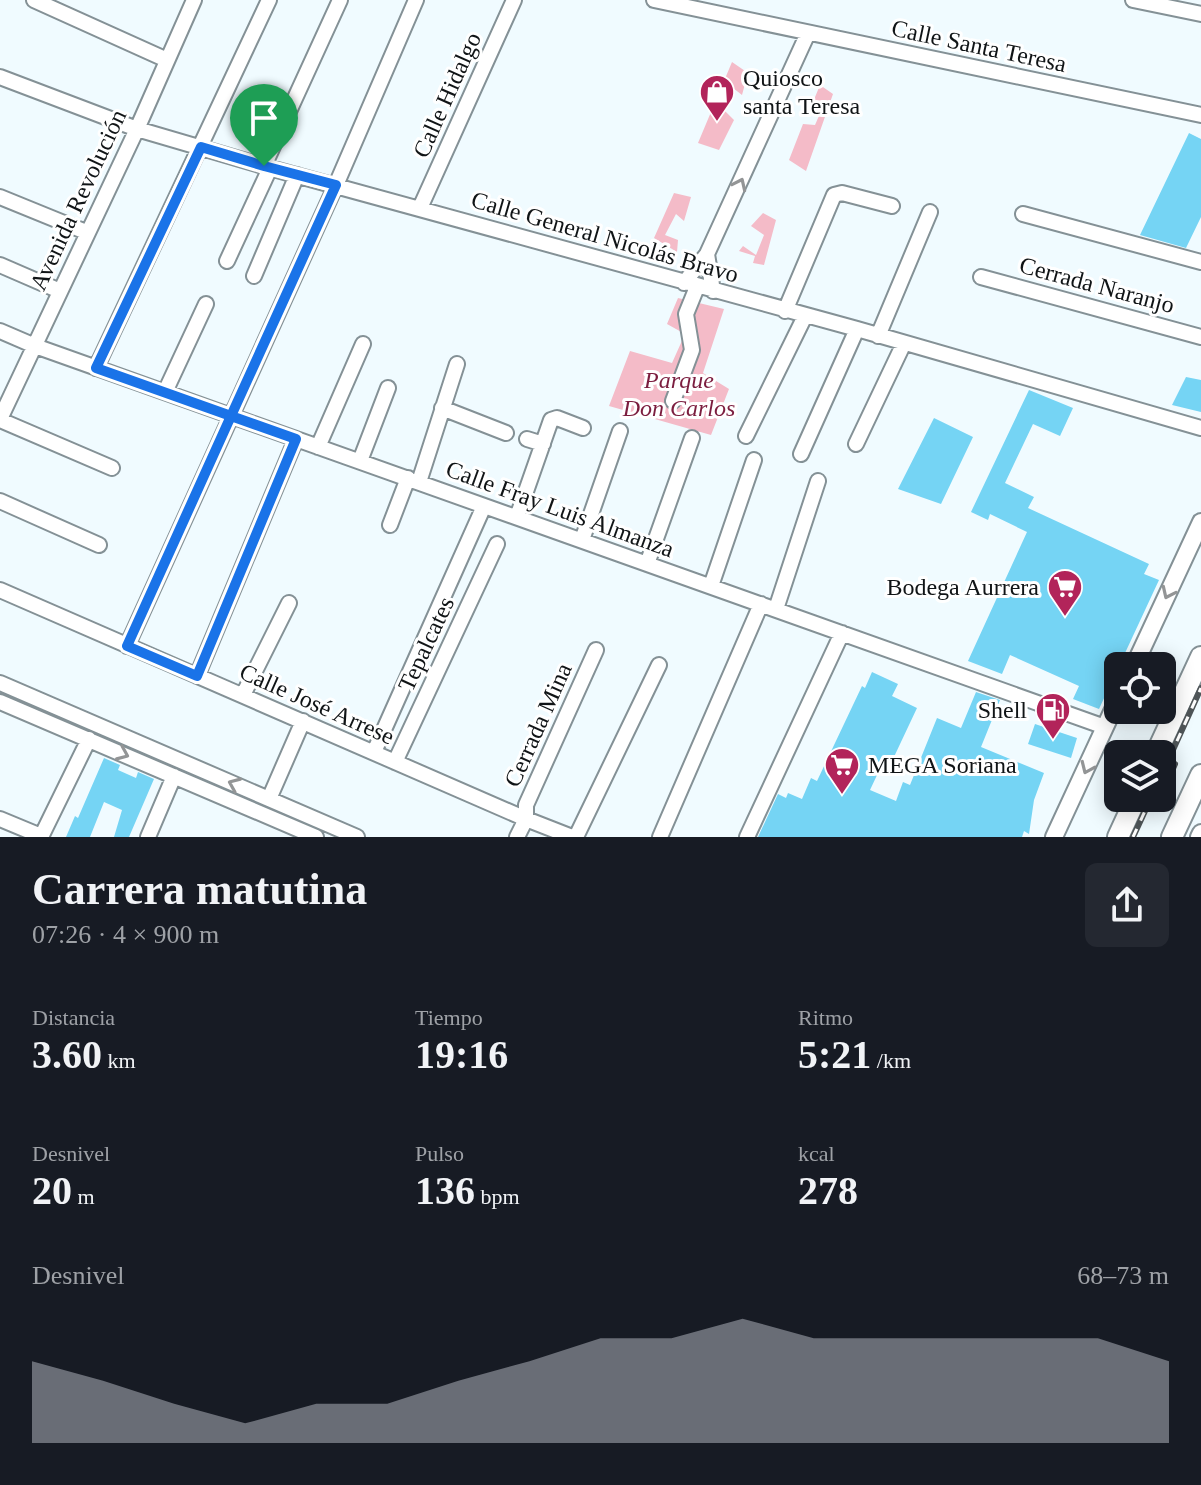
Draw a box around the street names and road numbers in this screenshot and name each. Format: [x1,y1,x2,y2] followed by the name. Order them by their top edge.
[889,15,1069,77] street label: Calle Santa Teresa
[408,29,486,161] street label: Calle Hidalgo
[25,106,131,294] street label: Avenida Revolución
[468,186,742,288] street label: Calle General Nicolás Bravo
[1017,252,1177,318] street label: Cerrada Naranjo
[443,456,678,562] street label: Calle Fray Luis Almanza
[393,593,459,695] street label: Tepalcates
[236,658,398,750] street label: Calle José Arrese
[499,659,577,791] street label: Cerrada Mina

